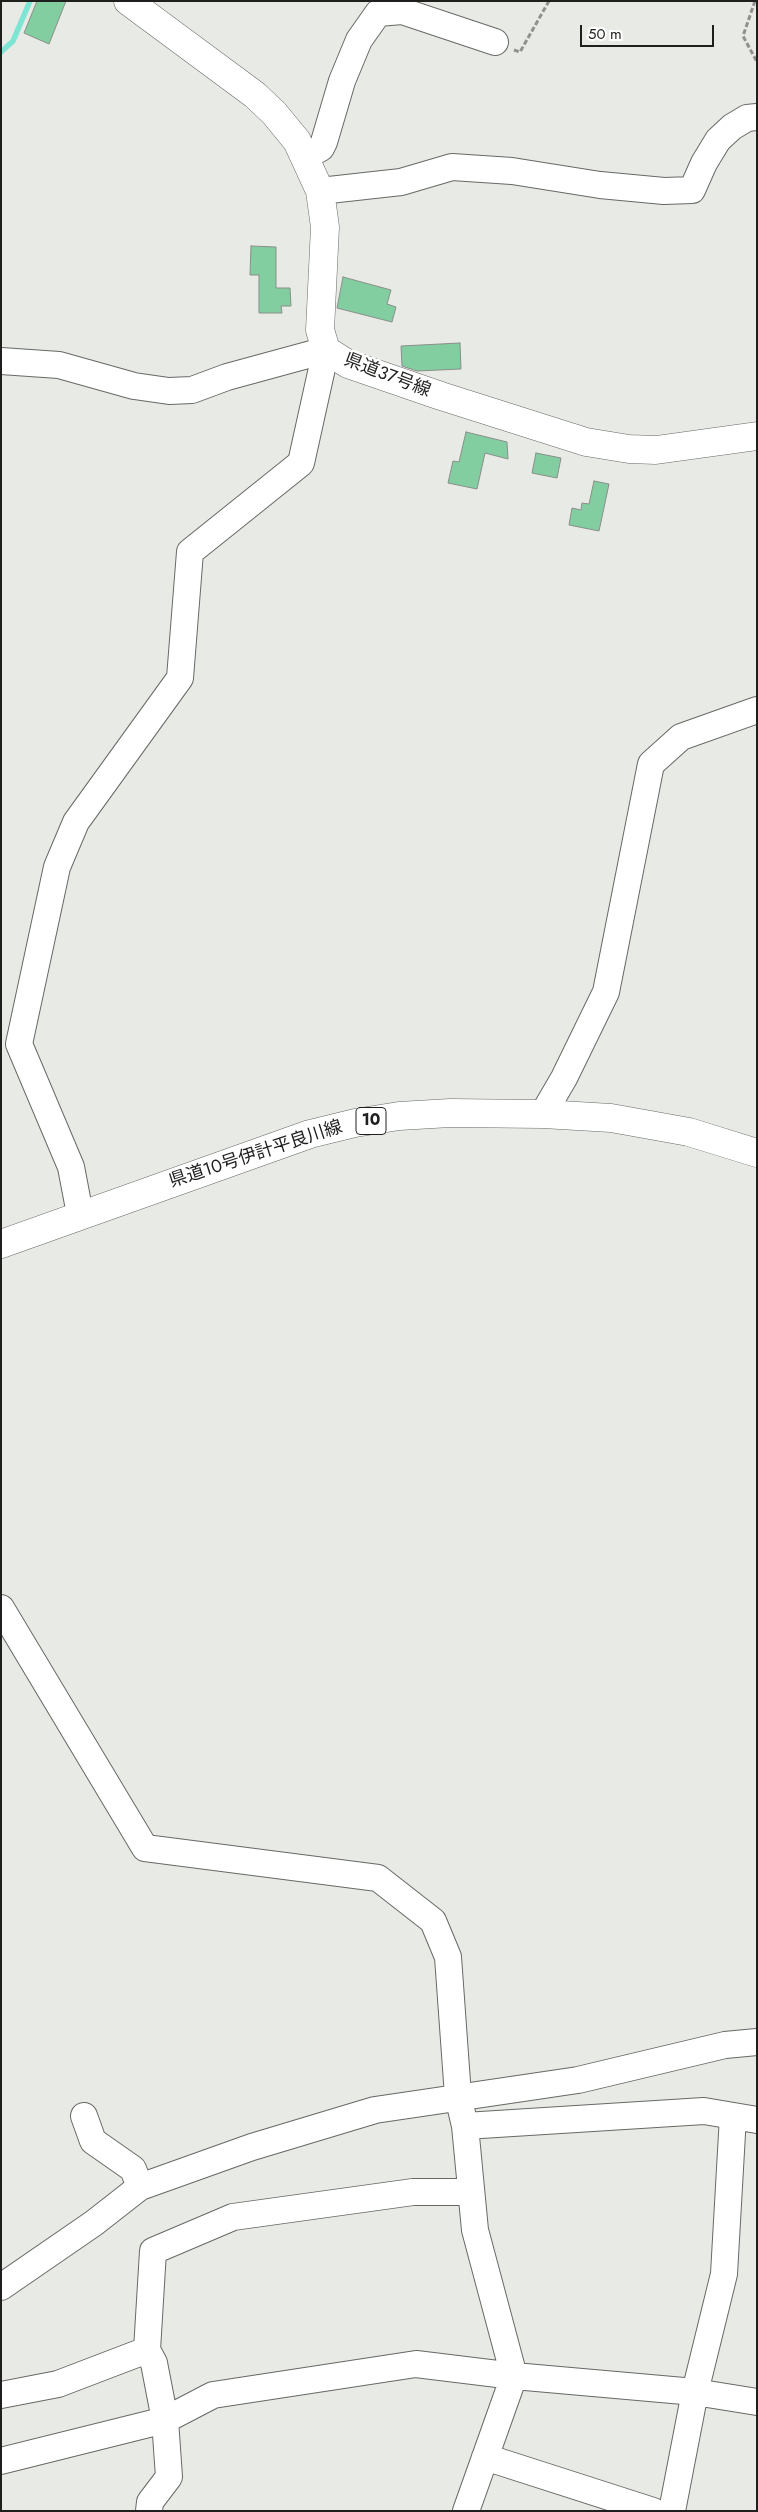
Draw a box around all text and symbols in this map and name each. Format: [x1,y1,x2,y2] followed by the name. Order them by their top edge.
[583,15,717,47] scale bar
[588,23,622,45] text: 50 m
[341,350,433,402] street label: 県道37号線
[356,1108,386,1134] road number: 10
[167,1117,345,1193] street label: 県道10号伊計平良川線

